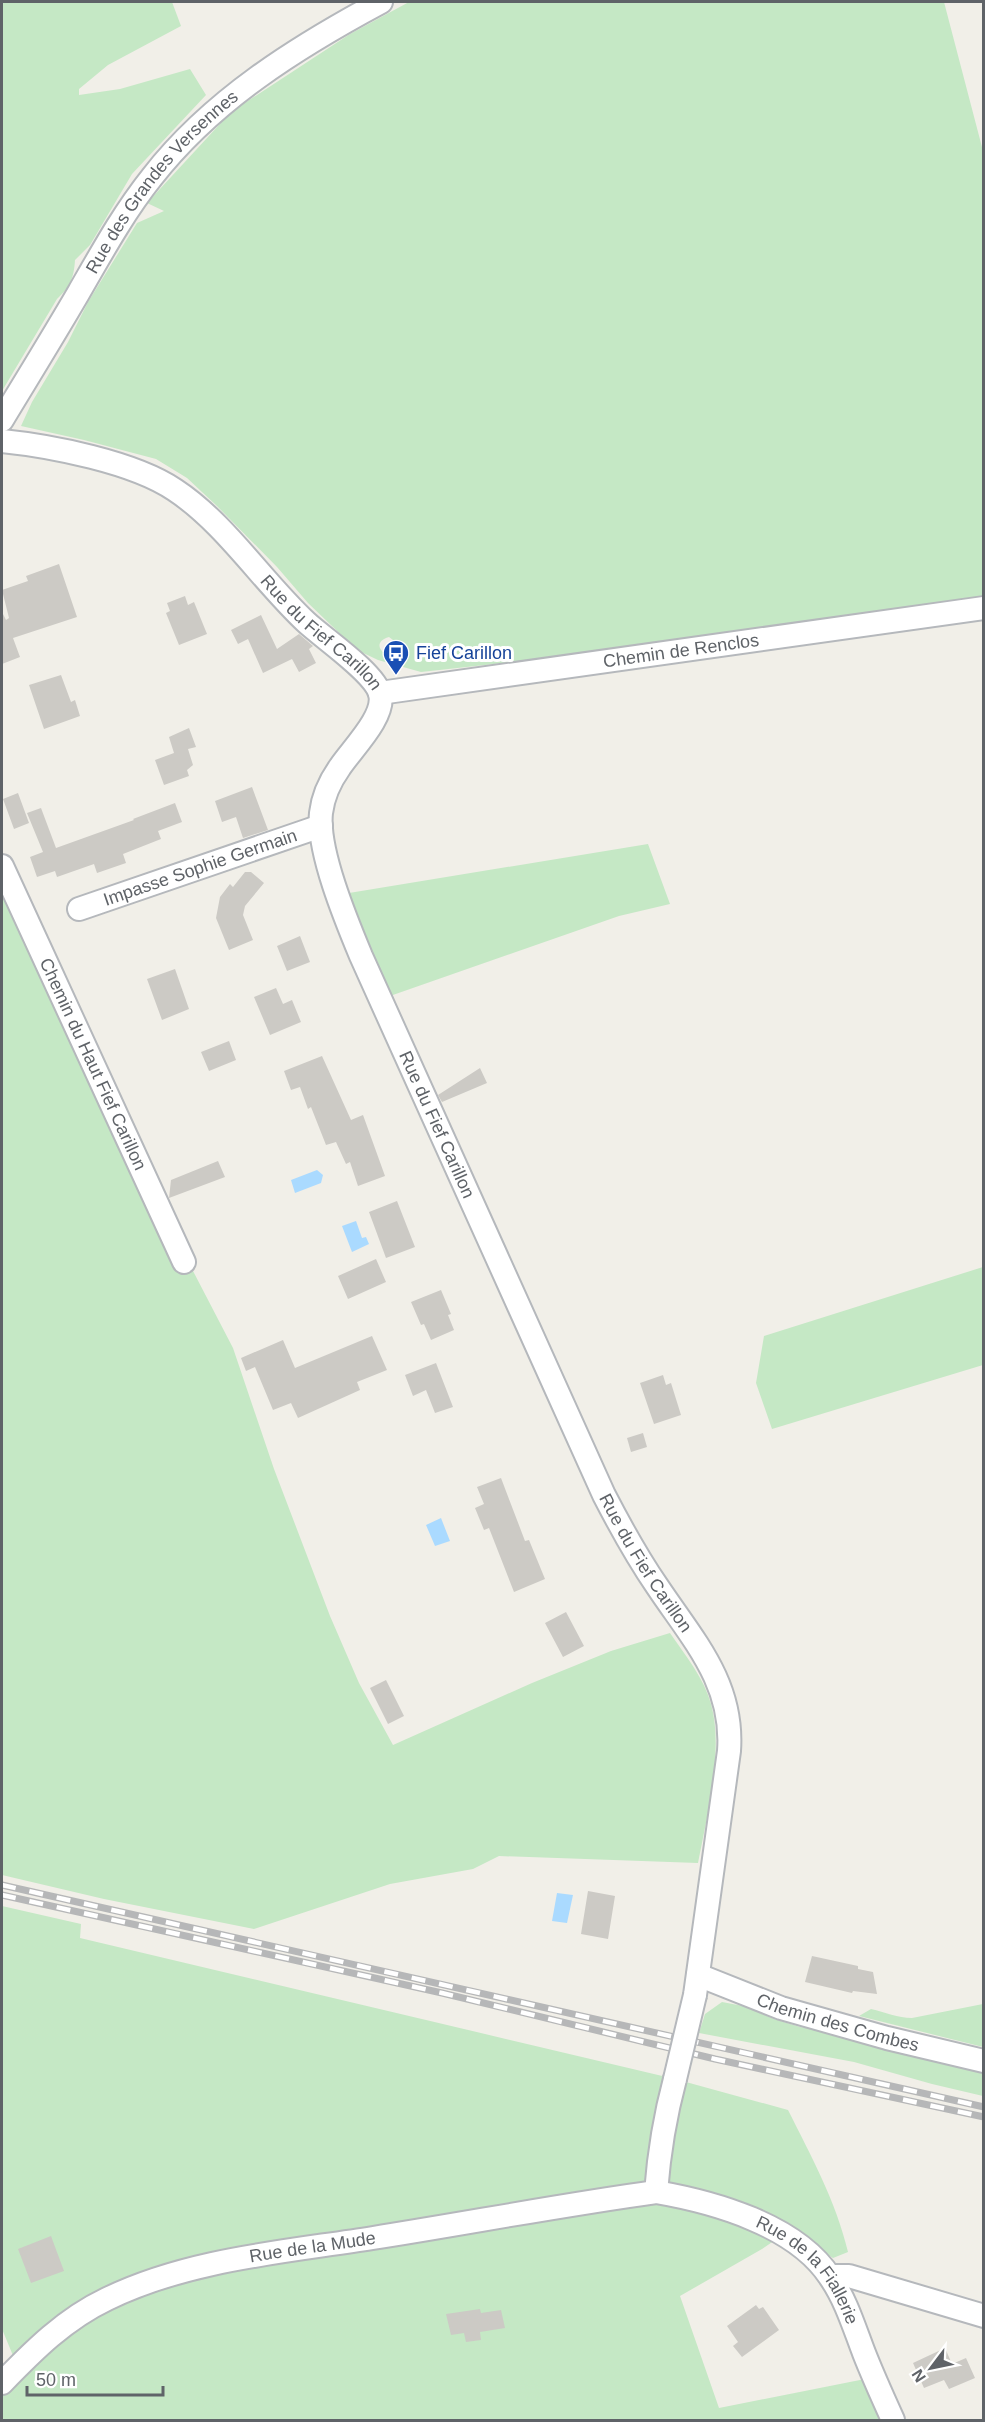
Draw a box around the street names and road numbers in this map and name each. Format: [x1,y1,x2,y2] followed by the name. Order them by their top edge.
[82,86,242,277] street label: Rue des Grandes Versennes
[257,571,386,694] street label: Rue du Fief Carillon
[602,630,760,671] street label: Chemin de Renclos
[101,825,299,910] street label: Impasse Sophie Germain
[36,955,150,1173] street label: Chemin du Haut Fief Carillon
[395,1048,479,1201] street label: Rue du Fief Carillon
[595,1490,696,1636] street label: Rue du Fief Carillon
[754,1989,921,2055] street label: Chemin des Combes
[753,2212,862,2327] street label: Rue de la Fiallerie
[248,2228,377,2266] street label: Rue de la Mude

